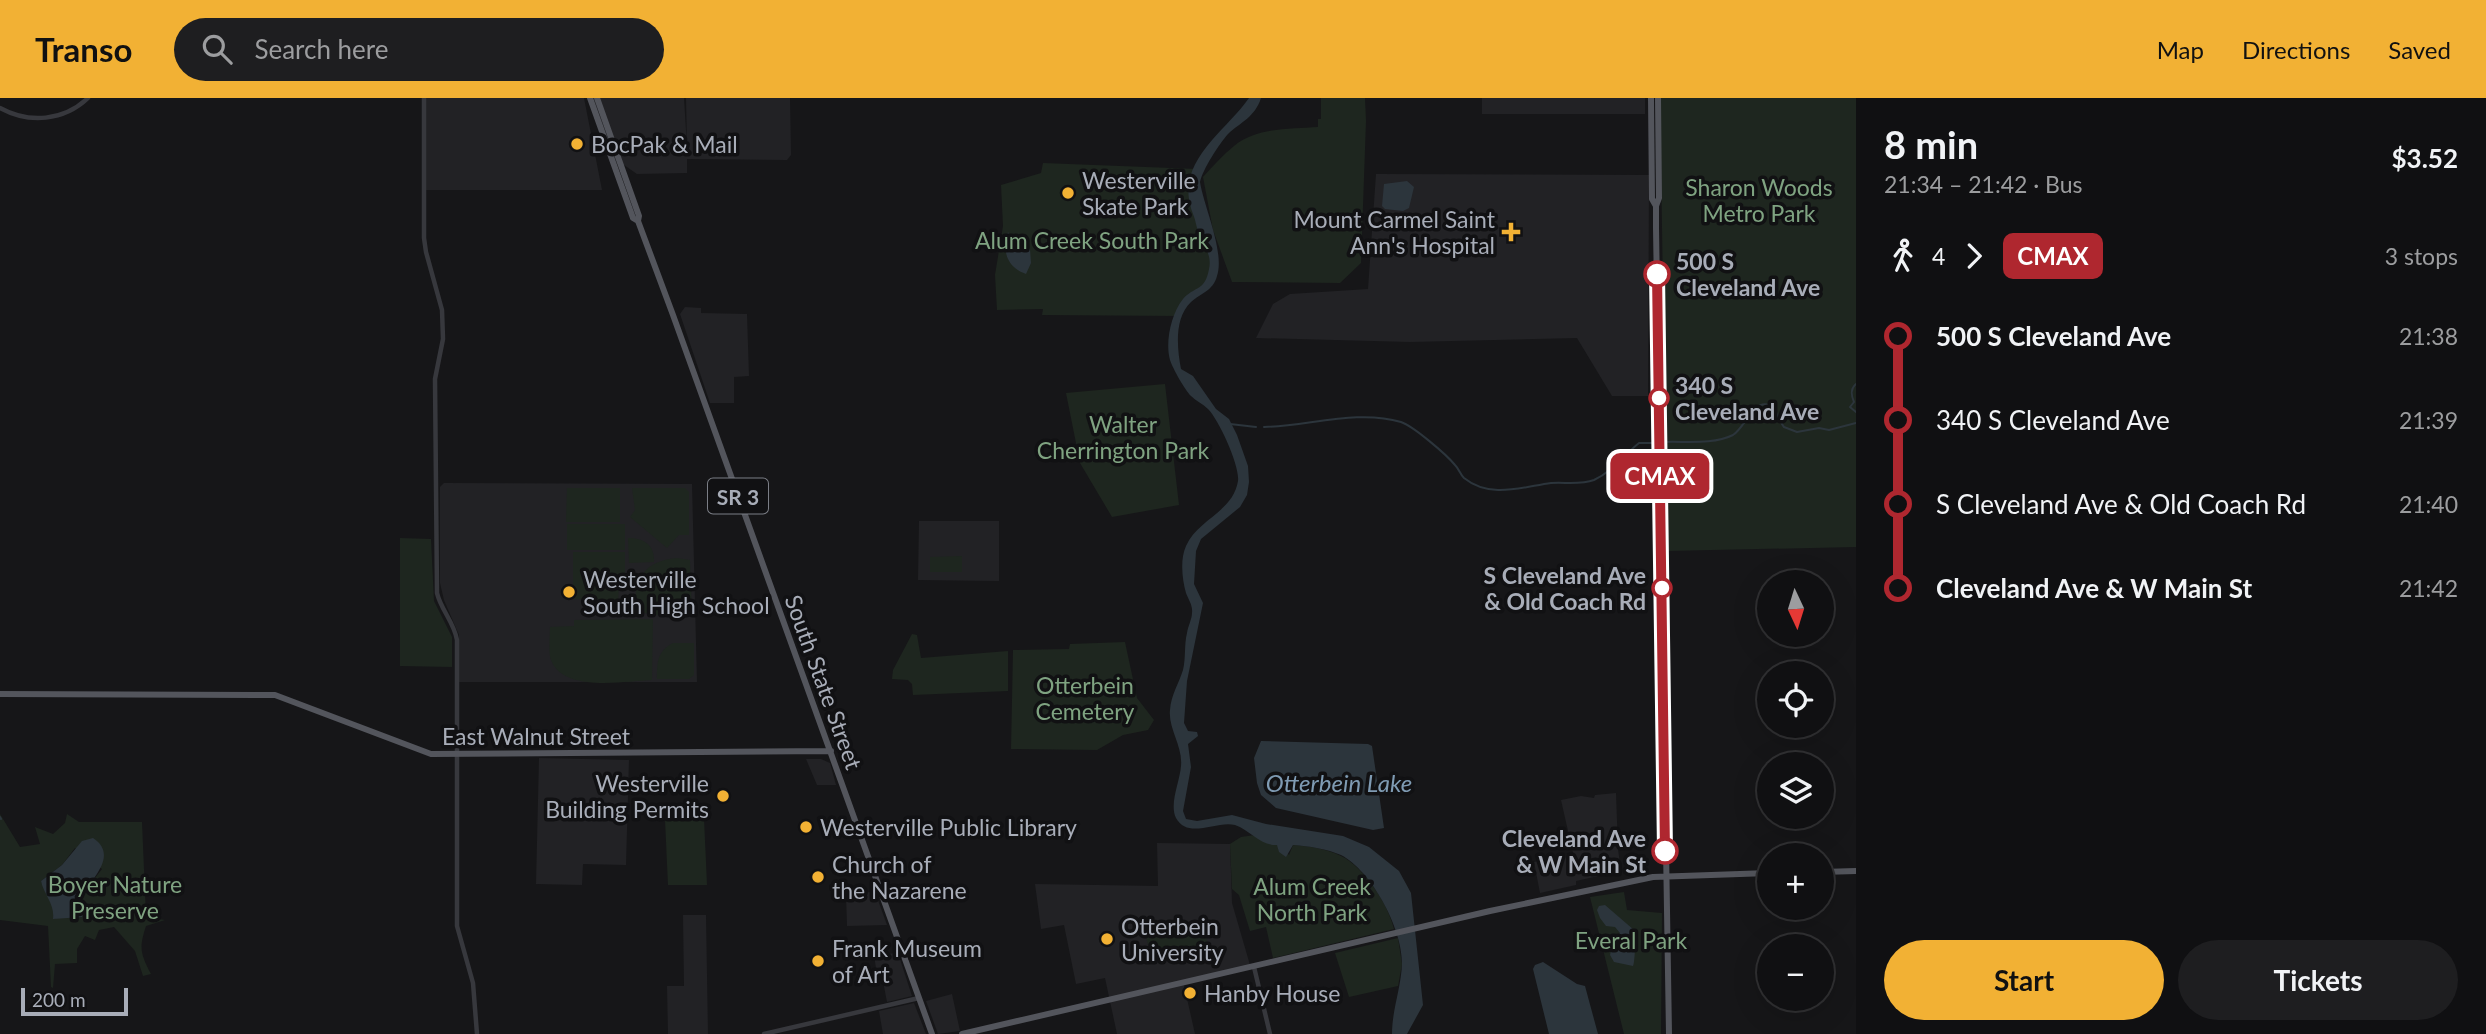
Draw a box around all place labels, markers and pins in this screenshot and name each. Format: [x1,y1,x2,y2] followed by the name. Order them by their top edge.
[591,130,738,158] place label: BocPak & Mail
[569,136,585,152] marker: BocPak & Mail
[1082,166,1196,220] place label: Westerville Skate Park
[1060,185,1076,201] marker: Westerville Skate Park
[1294,205,1496,259] place label: Mount Carmel Saint Ann's Hospital
[1501,222,1521,242] marker: Mount Carmel Saint Ann's Hospital
[1676,247,1820,301] place label: 500 S Cleveland Ave
[1644,261,1670,287] marker: 500 S Cleveland Ave
[1675,371,1819,425] place label: 340 S Cleveland Ave
[1649,388,1669,408] marker: 340 S Cleveland Ave
[1484,561,1646,615] place label: S Cleveland Ave & Old Coach Rd
[583,565,770,619] place label: Westerville South High School
[1652,578,1672,598] marker: S Cleveland Ave & Old Coach Rd
[561,584,577,600] marker: Westerville South High School
[545,769,709,823] place label: Westerville Building Permits
[715,788,731,804] marker: Westerville Building Permits
[820,813,1077,841] place label: Westerville Public Library
[798,819,814,835] marker: Westerville Public Library
[1502,824,1646,878] place label: Cleveland Ave & W Main St
[1652,838,1678,864] marker: Cleveland Ave & W Main St
[832,850,967,904] place label: Church of the Nazarene
[810,869,826,885] marker: Church of the Nazarene
[1121,912,1224,966] place label: Otterbein University
[1099,931,1115,947] marker: Otterbein University
[832,934,982,988] place label: Frank Museum of Art
[810,953,826,969] marker: Frank Museum of Art
[1204,979,1340,1007] place label: Hanby House
[1182,985,1198,1001] marker: Hanby House

